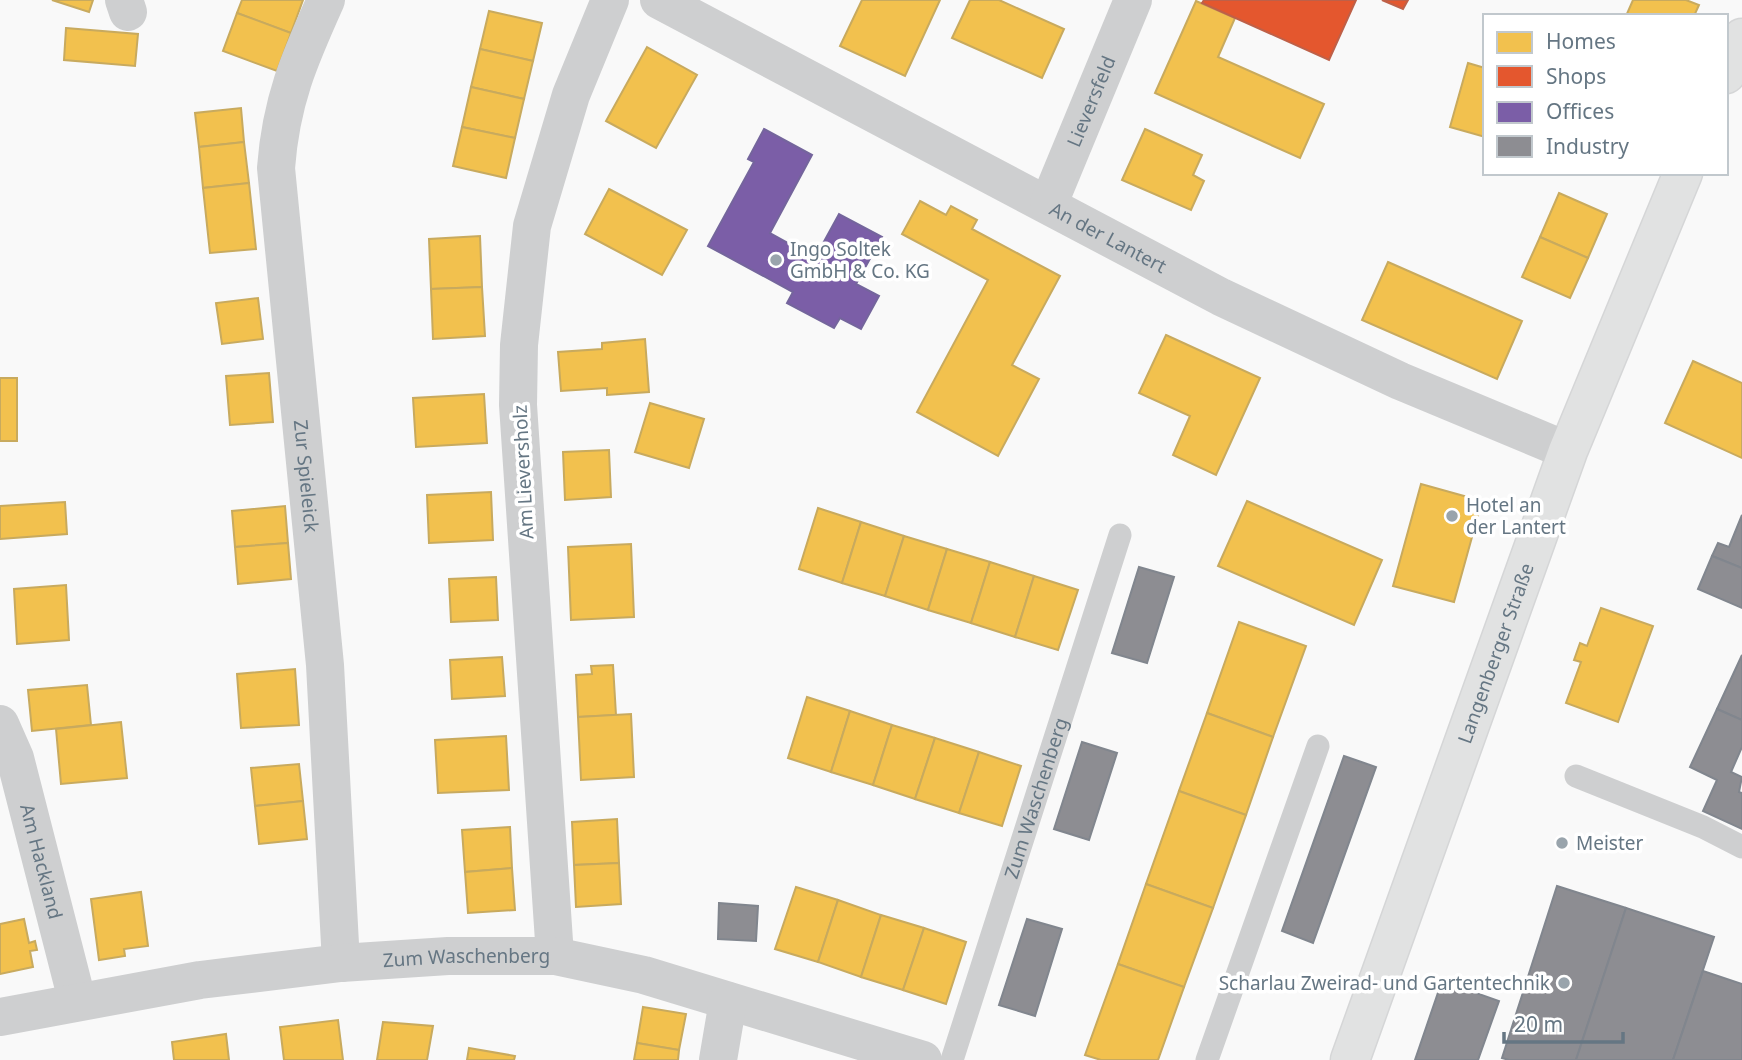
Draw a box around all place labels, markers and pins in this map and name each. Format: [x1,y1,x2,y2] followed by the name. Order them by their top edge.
[790,236,930,284] place label: Ingo Soltek GmbH & Co. KG
[768,252,784,268] marker: Ingo Soltek GmbH & Co. KG
[1466,492,1566,540] place label: Hotel an der Lantert
[1444,508,1460,524] marker: Hotel an der Lantert
[1576,830,1644,856] place label: Meister
[1554,835,1570,851] marker: Meister
[1219,970,1550,996] place label: Scharlau Zweirad- und Gartentechnik
[1556,975,1572,991] marker: Scharlau Zweirad- und Gartentechnik

